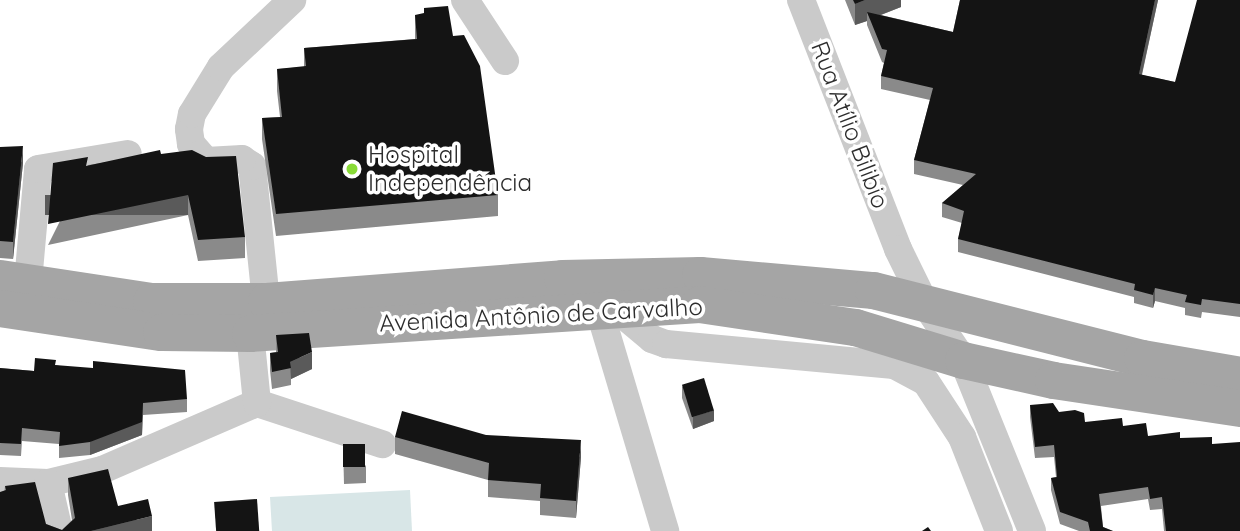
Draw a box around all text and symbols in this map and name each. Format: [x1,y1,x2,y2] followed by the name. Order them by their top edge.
[805,37,895,213] street label: Rua Atílio Bilibio
[368,141,532,197] place label: Hospital Independência
[342,159,362,179] marker: Hospital Independência
[379,292,703,338] street label: Avenida Antônio de Carvalho

